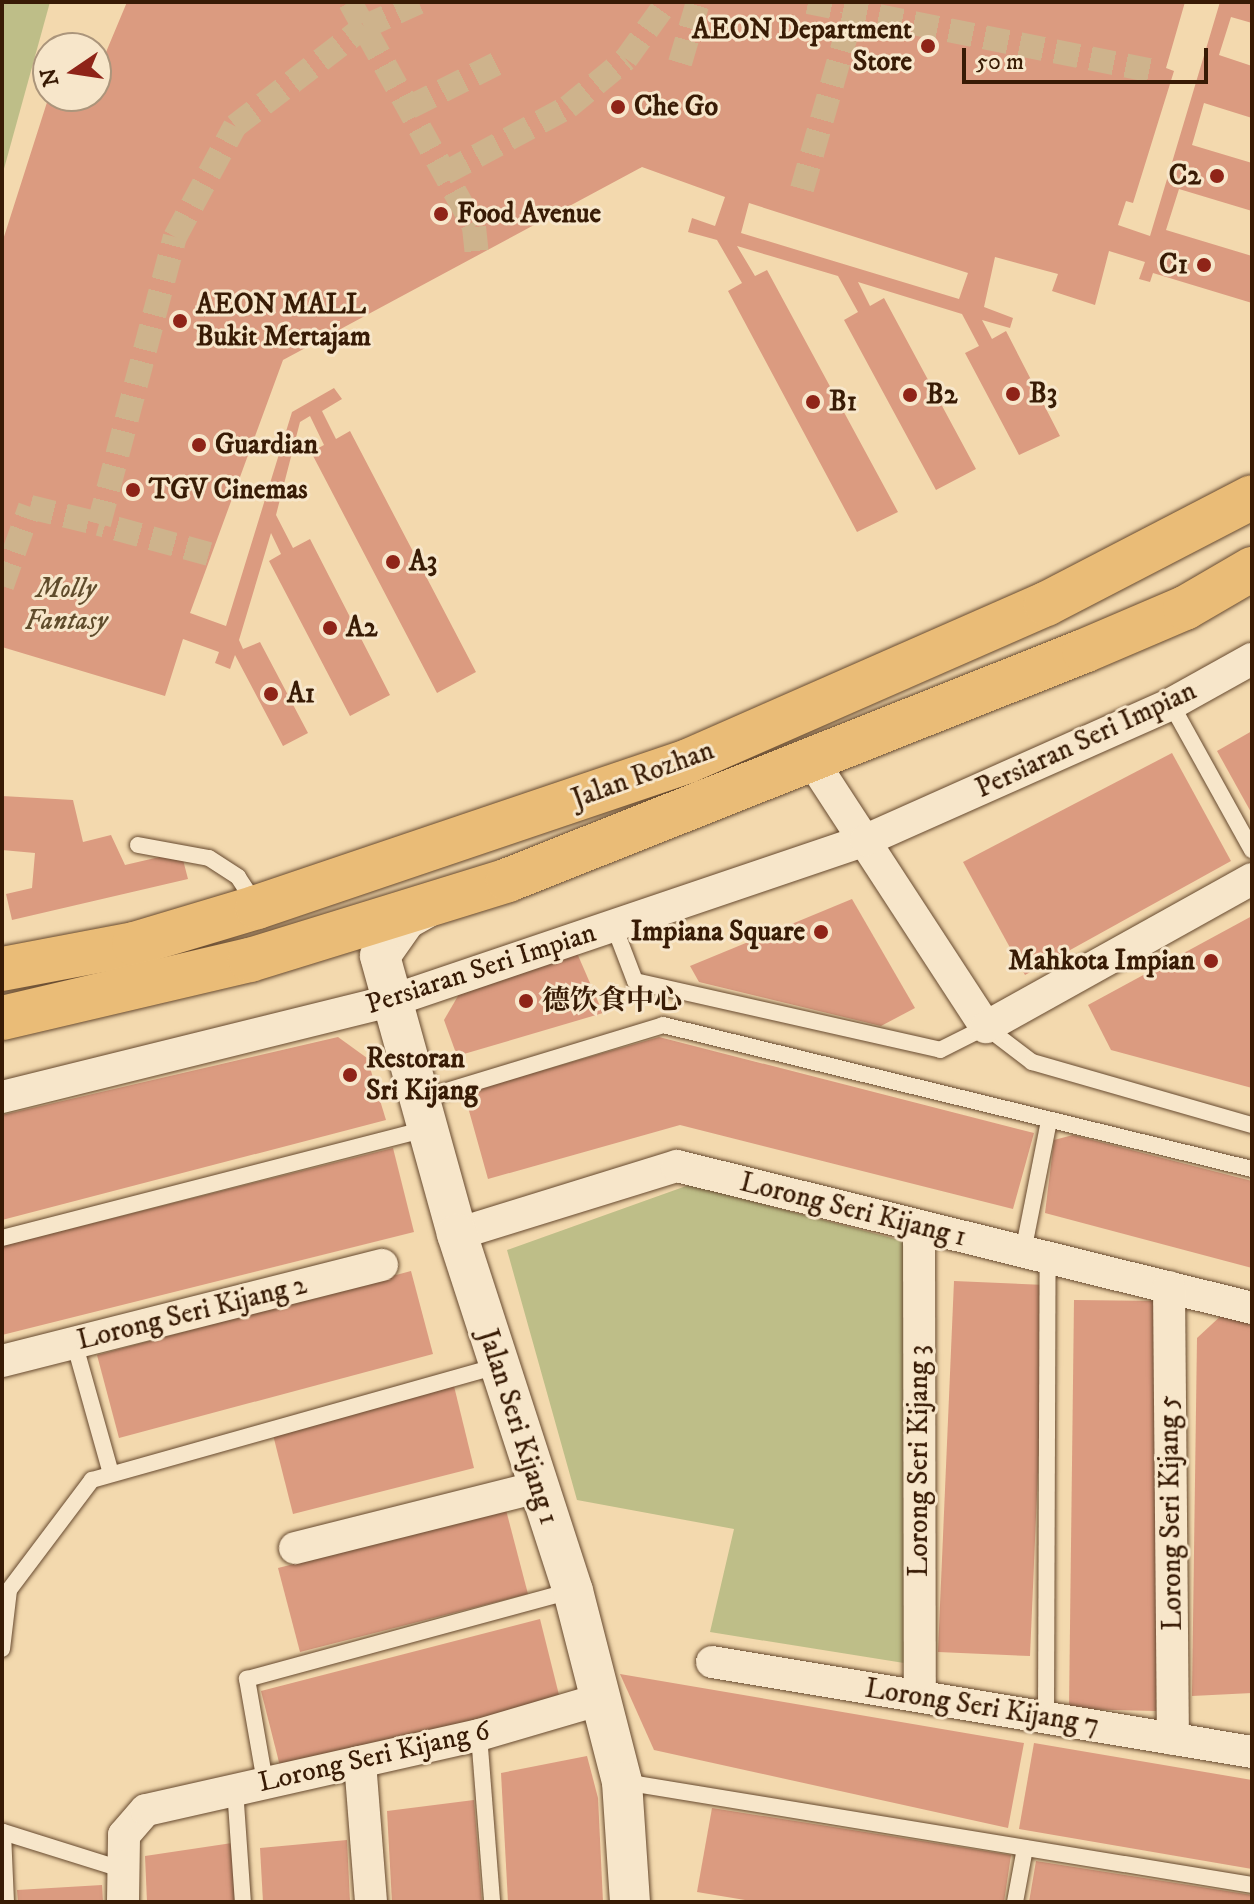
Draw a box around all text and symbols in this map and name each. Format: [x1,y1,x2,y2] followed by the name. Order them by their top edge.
[692,13,912,79] place label: AEON Department Store
[32,32,112,112] north arrow
[966,32,1212,82] scale bar
[919,37,937,55] marker: AEON Department Store
[976,47,1024,77] text: 50 m
[35,65,65,89] text: N
[634,90,718,124] place label: Che Go
[609,98,627,116] marker: Che Go
[1169,159,1201,193] place label: C2
[1208,167,1226,185] marker: C2
[457,197,601,231] place label: Food Avenue
[432,205,450,223] marker: Food Avenue
[1159,248,1188,282] place label: C1
[1195,256,1213,274] marker: C1
[196,288,371,354] place label: AEON MALL Bukit Mertajam
[171,312,189,330] marker: AEON MALL Bukit Mertajam
[1029,377,1057,411] place label: B3
[926,378,957,412] place label: B2
[829,385,857,419] place label: B1
[1004,385,1022,403] marker: B3
[901,386,919,404] marker: B2
[804,393,822,411] marker: B1
[215,428,318,462] place label: Guardian
[190,436,208,454] marker: Guardian
[149,473,308,507] place label: TGV Cinemas
[124,481,142,499] marker: TGV Cinemas
[409,545,437,579] place label: A3
[384,553,402,571] marker: A3
[25,572,107,638] park label: Molly Fantasy
[346,611,378,645] place label: A2
[321,619,339,637] marker: A2
[970,674,1202,806] street label: Persiaran Seri Impian
[287,677,315,711] place label: A1
[262,685,280,703] marker: A1
[567,734,719,816] street label: Jalan Rozhan
[631,915,805,949] place label: Impiana Square
[362,916,600,1022] street label: Persiaran Seri Impian
[812,923,830,941] marker: Impiana Square
[1008,944,1195,978] place label: Mahkota Impian
[1202,952,1220,970] marker: Mahkota Impian
[542,984,682,1018] place label: 德饮食中心
[517,992,535,1010] marker: 德饮食中心
[366,1042,478,1108] place label: Restoran Sri Kijang
[341,1066,359,1084] marker: Restoran Sri Kijang
[736,1166,970,1254] street label: Lorong Seri Kijang 1
[74,1268,310,1358] street label: Lorong Seri Kijang 2
[471,1325,565,1529] street label: Jalan Seri Kijang 1
[902,1345,936,1577] street label: Lorong Seri Kijang 3
[1152,1395,1190,1631] street label: Lorong Seri Kijang 5
[863,1672,1101,1742] street label: Lorong Seri Kijang 7
[255,1714,493,1800] street label: Lorong Seri Kijang 6

